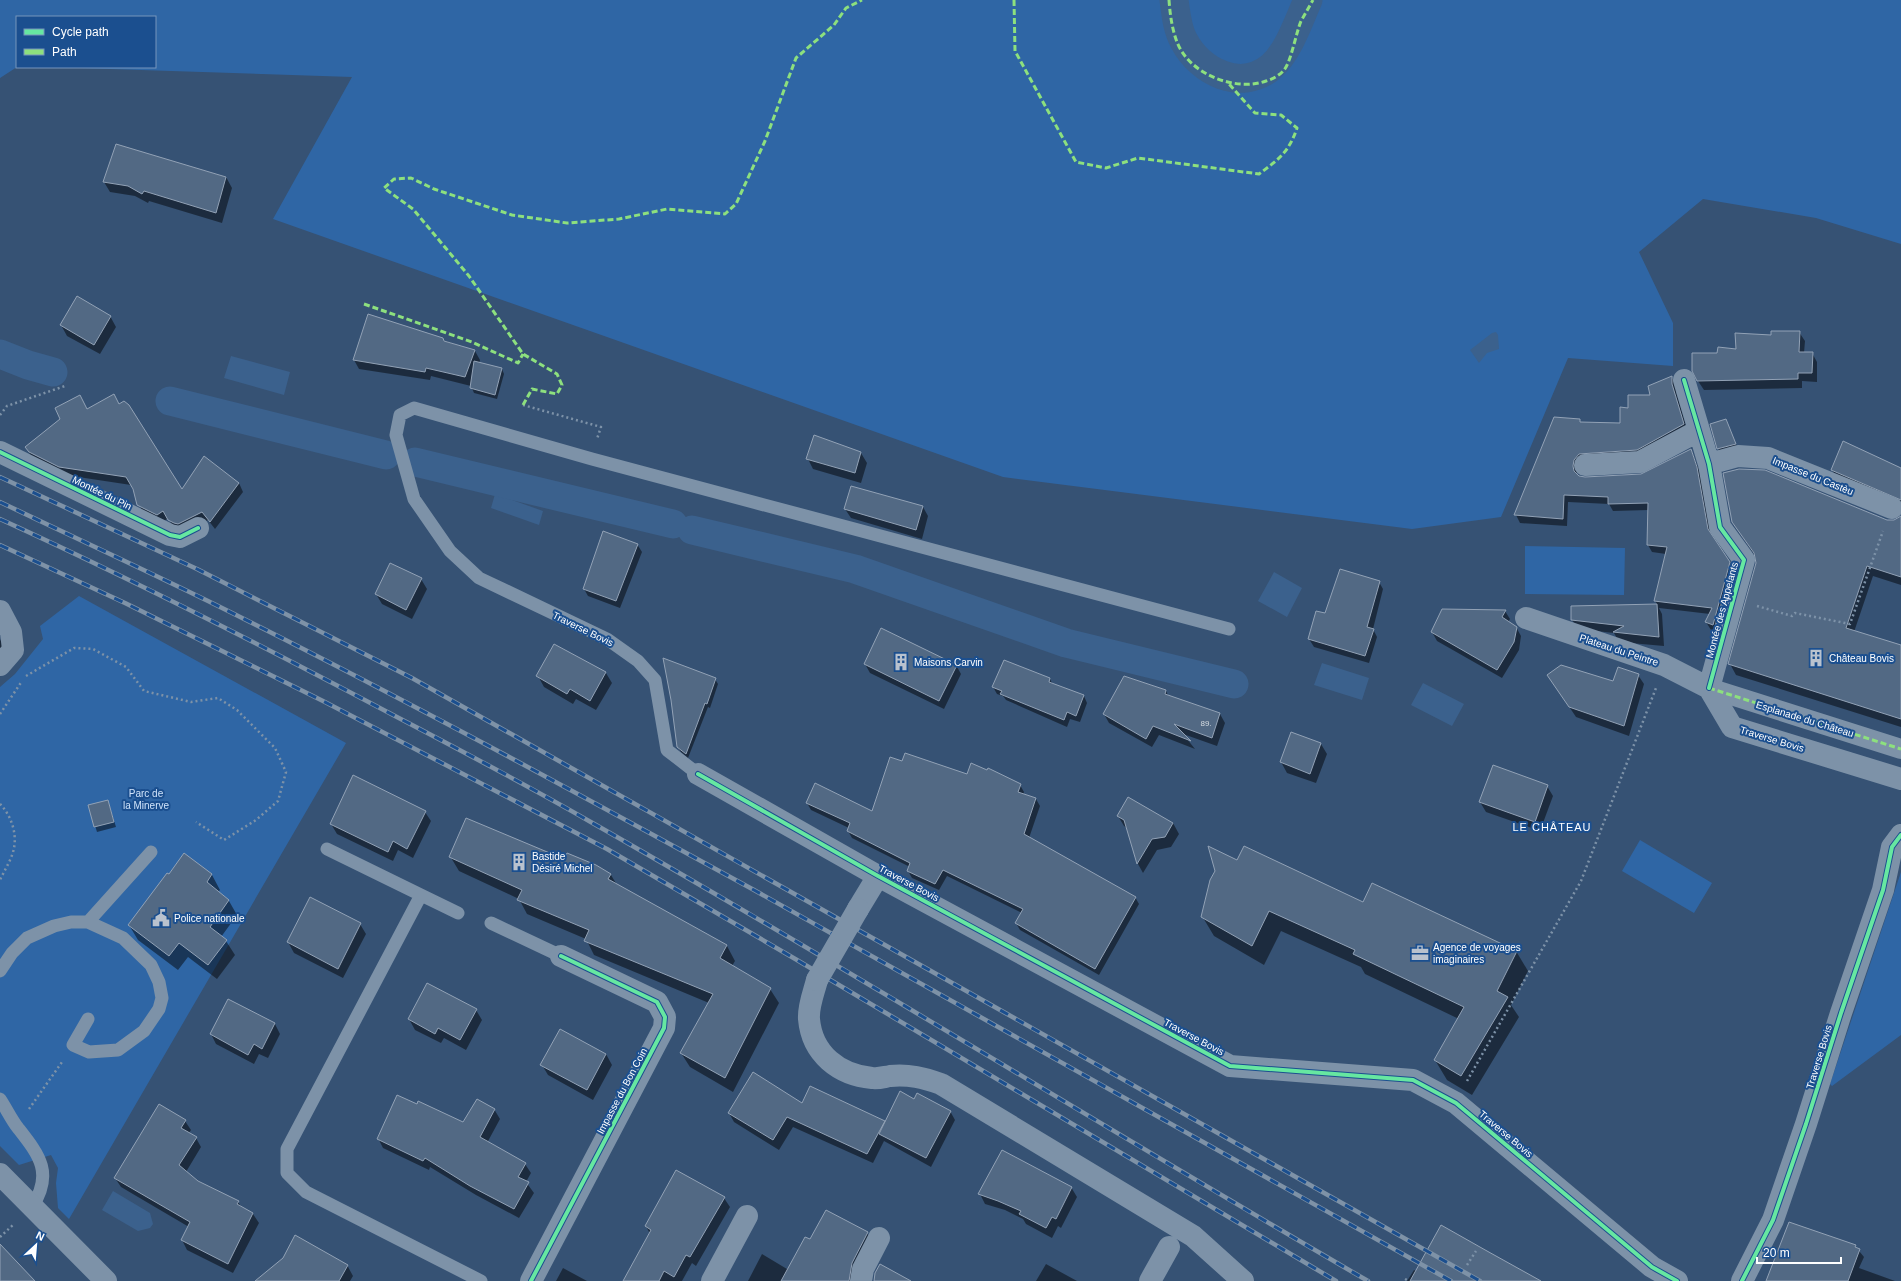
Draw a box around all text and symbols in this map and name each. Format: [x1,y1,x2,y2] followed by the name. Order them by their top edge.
[16,16,156,68] legend
[52,25,109,39] text: Cycle path
[52,45,77,59] text: Path
[1771,455,1855,497] street label: Impasse du Castèu
[71,474,133,512] street label: Montée du Pin
[1704,561,1740,659] street label: Montée des Appelants
[551,610,615,648] street label: Traverse Bovis
[1578,632,1660,668] street label: Plateau du Peintre
[1806,648,1826,668] building icon: Château Bovis
[891,652,911,672] building icon: Maisons Carvin
[1829,653,1894,664] place label: Château Bovis
[914,657,983,668] place label: Maisons Carvin
[1755,699,1855,739] street label: Esplanade du Château
[1200,719,1212,728] house number: 89.
[1739,724,1805,754] street label: Traverse Bovis
[123,788,169,811] park label: Parc de la Minerve
[1512,821,1592,833] district label: LE CHÂTEAU
[532,851,593,874] place label: Bastide Désiré Michel
[509,852,529,872] building icon: Bastide Désiré Michel
[877,863,941,903] street label: Traverse Bovis
[151,908,171,928] public building icon: Police nationale
[174,913,245,924] place label: Police nationale
[1433,942,1521,965] place label: Agence de voyages imaginaires
[1410,943,1430,963] office icon: Agence de voyages imaginaires
[1162,1017,1226,1057] street label: Traverse Bovis
[1804,1024,1834,1090] street label: Traverse Bovis
[595,1046,649,1136] street label: Impasse du Bon Coin
[1477,1108,1535,1160] street label: Traverse Bovis
[16,1225,56,1265] north arrow
[34,1229,47,1243] text: N
[1757,1239,1841,1265] scale bar
[1763,1246,1790,1260] text: 20 m

